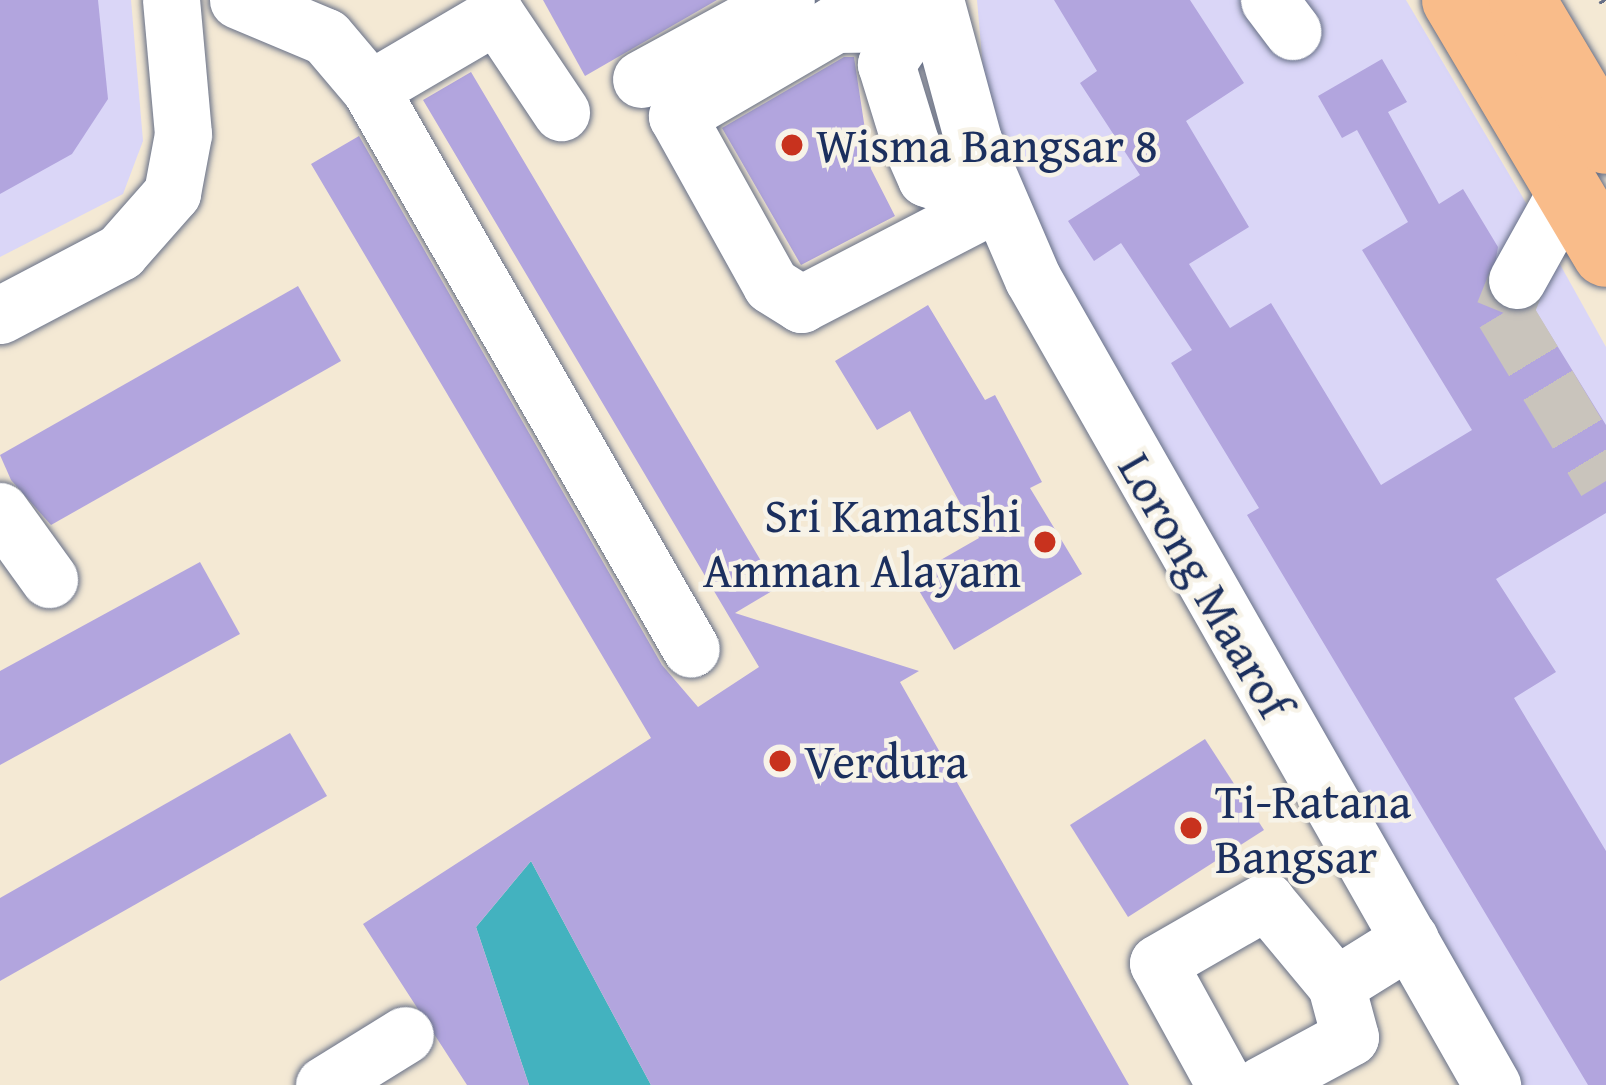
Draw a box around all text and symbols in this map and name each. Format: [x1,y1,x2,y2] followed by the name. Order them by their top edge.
[816,116,1158,174] place label: Wisma Bangsar 8
[779,132,805,158] marker: Wisma Bangsar 8
[1107,442,1305,728] street label: Lorong Maarof
[703,485,1021,598] place label: Sri Kamatshi Amman Alayam
[1032,529,1058,555] marker: Sri Kamatshi Amman Alayam
[804,732,968,790] place label: Verdura
[767,748,793,774] marker: Verdura
[1215,771,1411,884] place label: Ti-Ratana Bangsar
[1178,815,1204,841] marker: Ti-Ratana Bangsar

